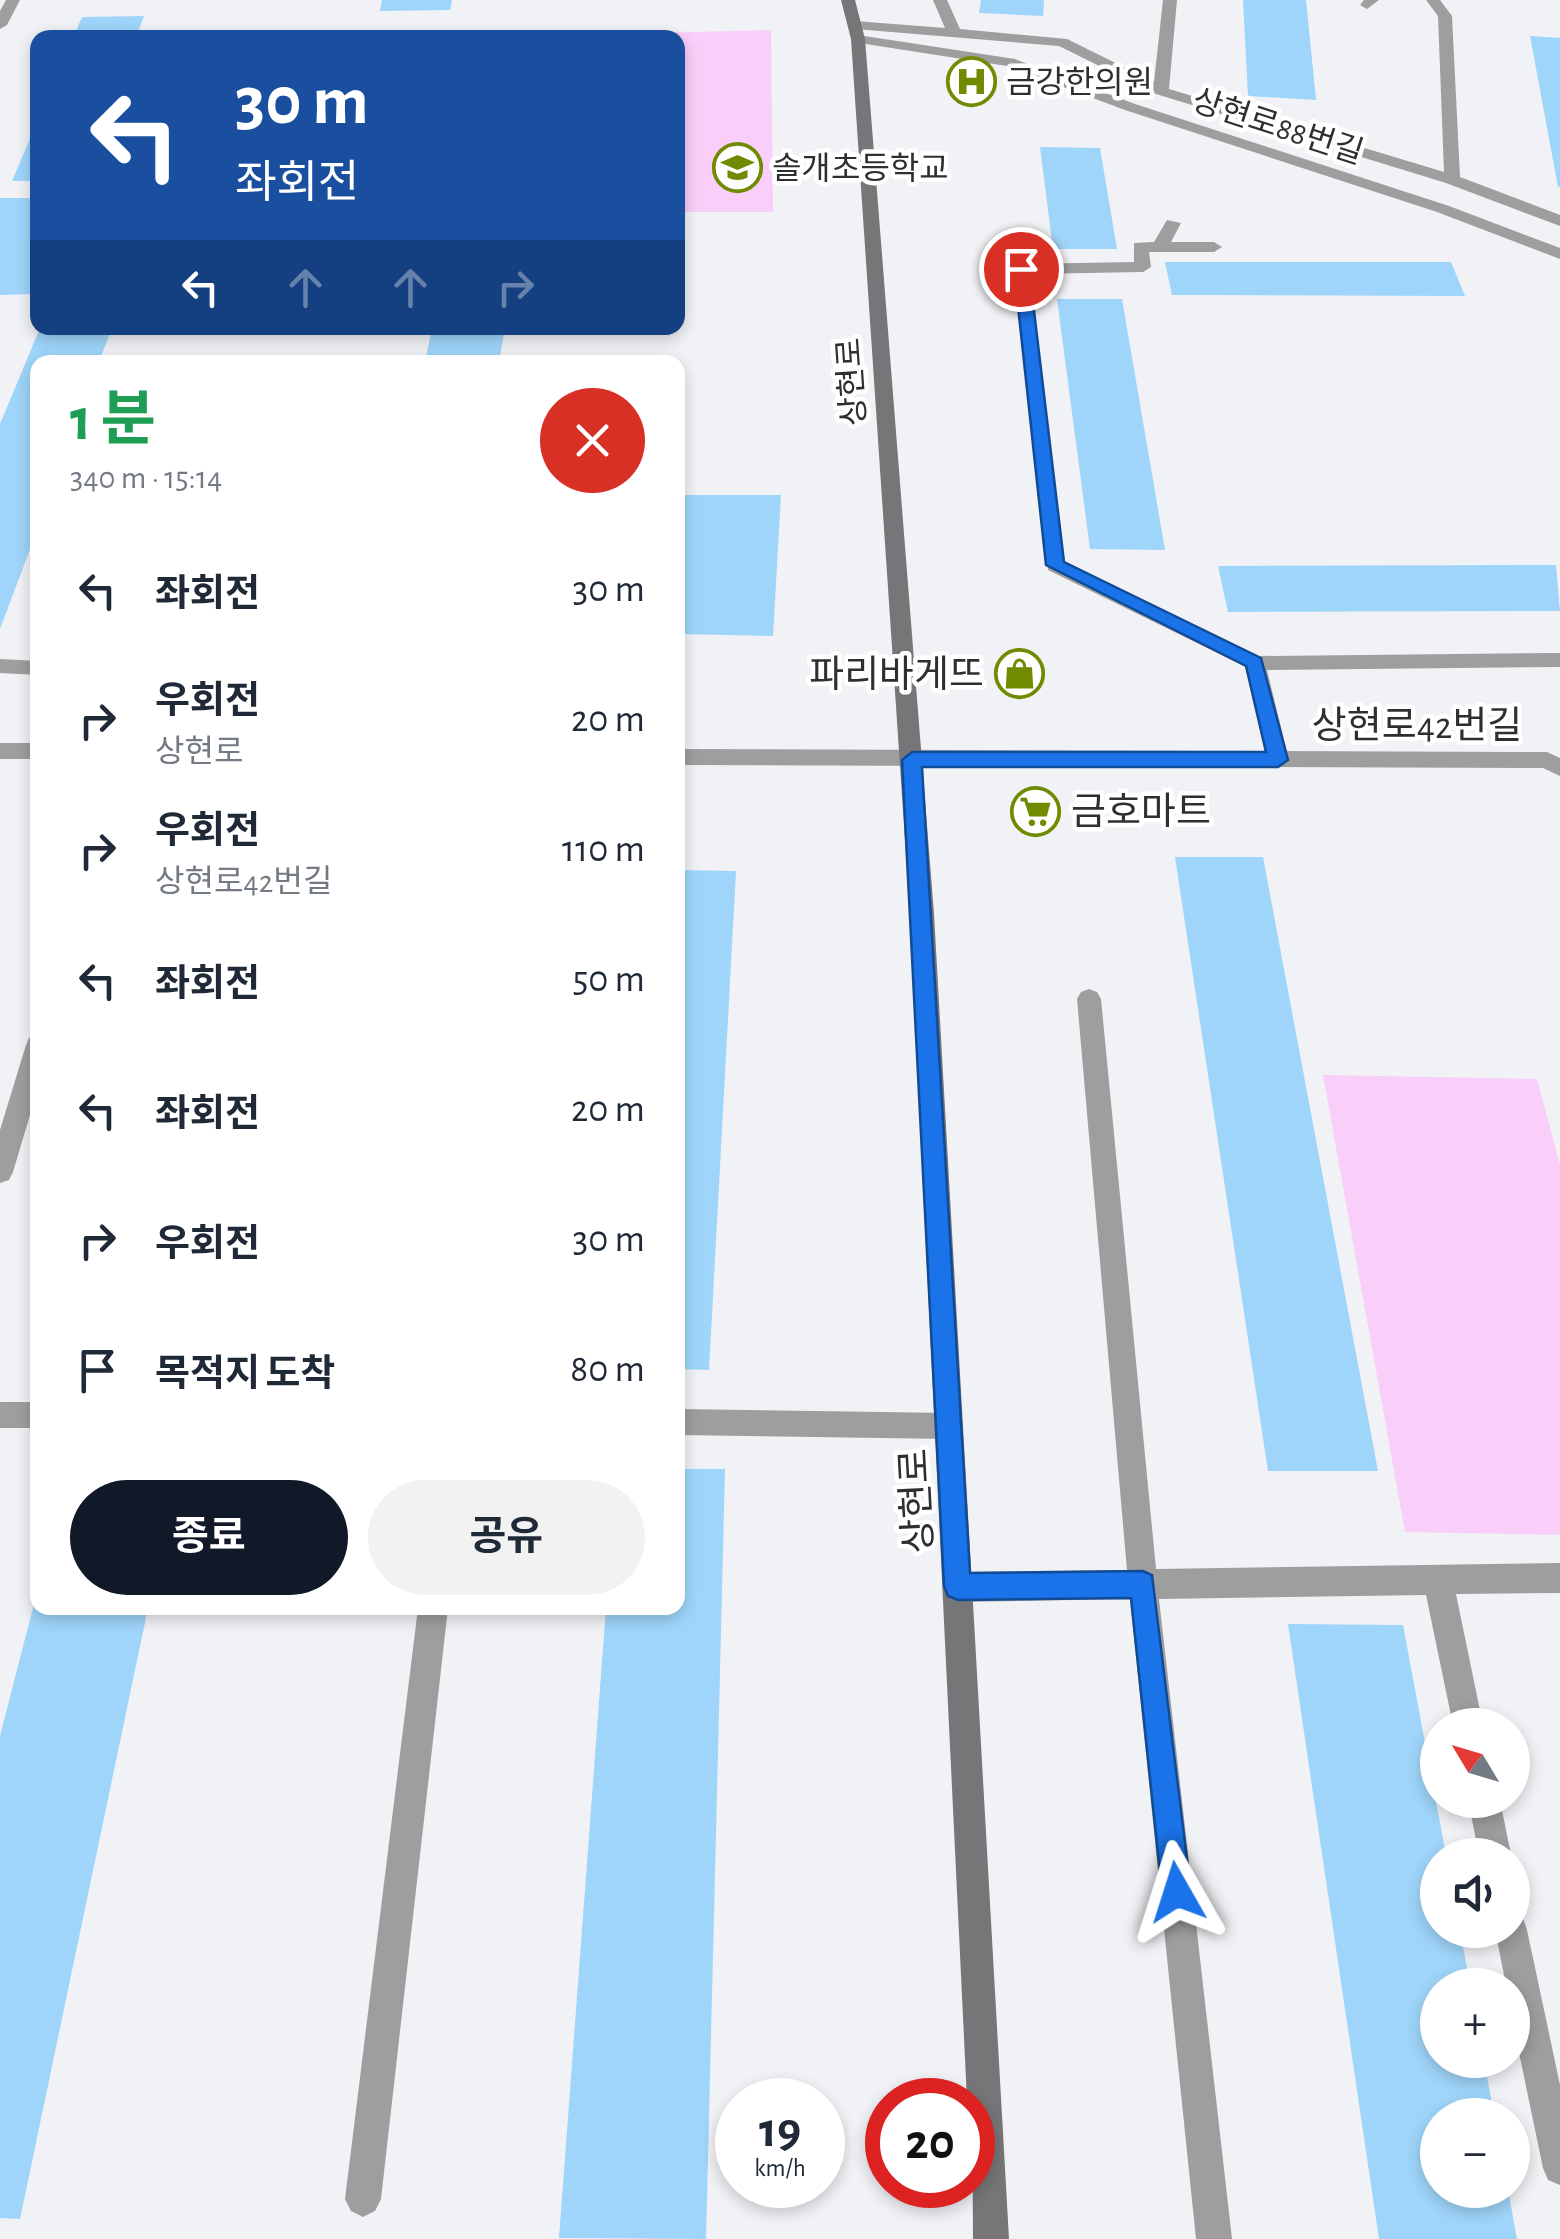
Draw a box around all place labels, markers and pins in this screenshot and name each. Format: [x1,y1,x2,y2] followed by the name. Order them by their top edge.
[945,56,997,108] hospital icon: 금강한의원
[1006,66,1153,99] place label: 금강한의원
[711,142,763,194] school or university icon: 솔개초등학교
[772,152,949,185] place label: 솔개초등학교
[979,227,1064,312] pin
[993,648,1045,700] shop icon: 파리바게뜨
[809,655,984,695] place label: 파리바게뜨
[1010,785,1062,837] supermarket icon: 금호마트
[1071,792,1211,832] place label: 금호마트

